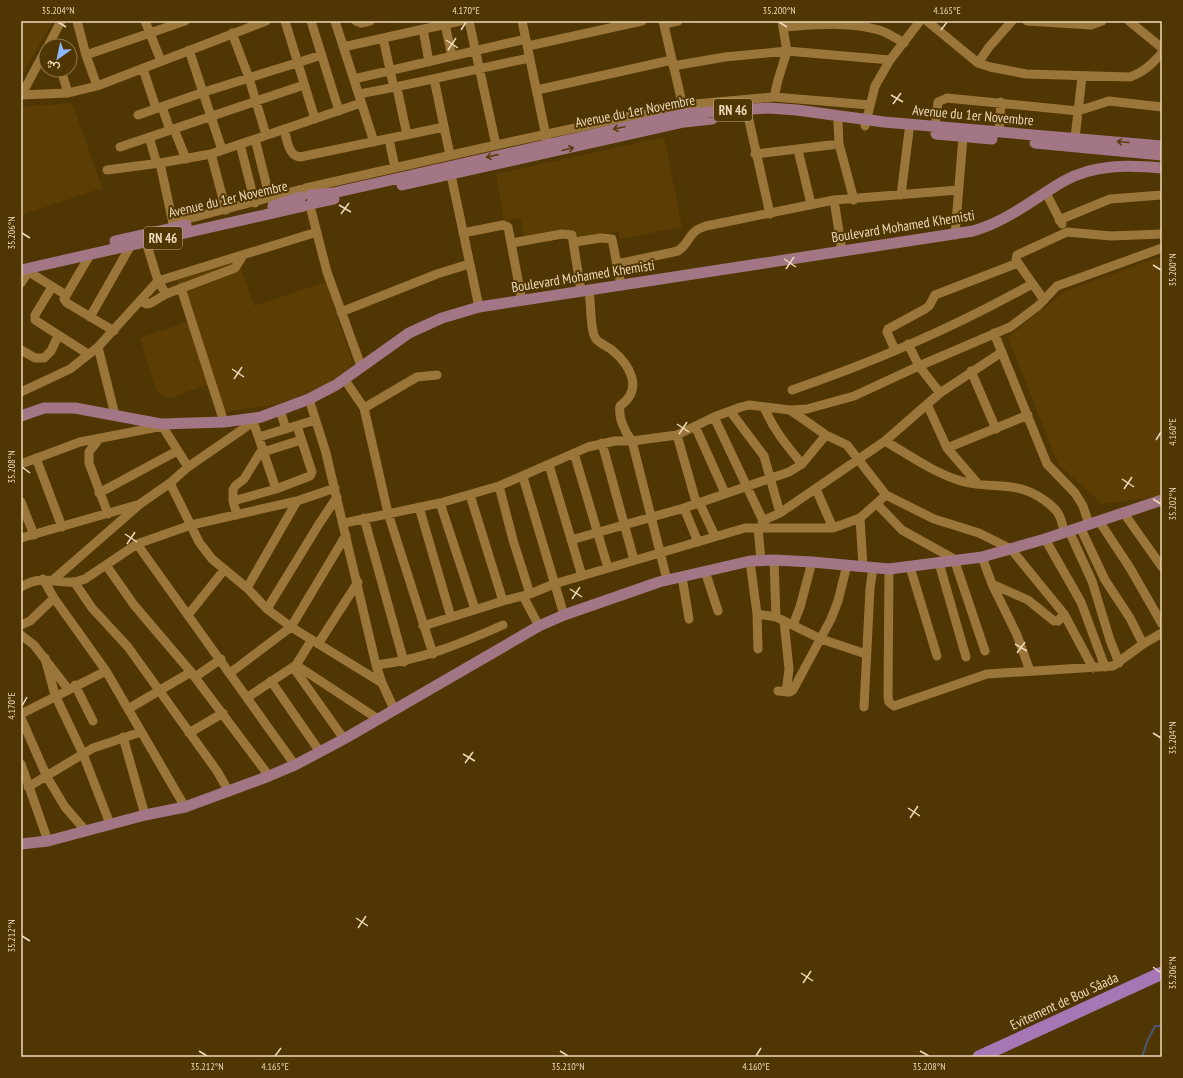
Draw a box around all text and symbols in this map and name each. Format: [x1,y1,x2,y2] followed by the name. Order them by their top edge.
[41,4,75,17] text: 35.204°N
[452,4,480,17] text: 4.170°E
[762,4,796,17] text: 35.200°N
[933,4,961,17] text: 4.165°E
[38,38,78,78] north arrow
[43,57,62,76] text: ش
[573,91,697,131] street label: Avenue du 1er Novembre
[714,99,752,121] road number: RN 46
[912,101,1035,129] street label: Avenue du 1er Novembre
[613,125,626,133] one-way arrow
[1117,139,1130,146] one-way arrow
[562,145,575,152] one-way arrow
[486,153,499,161] one-way arrow
[167,176,290,221] street label: Avenue du 1er Novembre
[830,206,976,246] street label: Boulevard Mohamed Khemisti
[5,216,18,250] text: 35.206°N
[144,227,182,249] road number: RN 46
[1166,253,1179,287] text: 35.200°N
[510,256,656,296] street label: Boulevard Mohamed Khemisti
[1166,418,1179,446] text: 4.160°E
[5,450,18,484] text: 35.208°N
[1166,487,1179,521] text: 35.202°N
[5,692,18,720] text: 4.170°E
[1166,721,1179,755] text: 35.204°N
[5,919,18,953] text: 35.212°N
[1166,956,1179,990] text: 35.206°N
[1007,968,1121,1034] street label: Evitement de Bou Sâada
[190,1060,224,1073] text: 35.212°N
[261,1060,289,1073] text: 4.165°E
[551,1060,585,1073] text: 35.210°N
[742,1060,770,1073] text: 4.160°E
[912,1060,946,1073] text: 35.208°N

